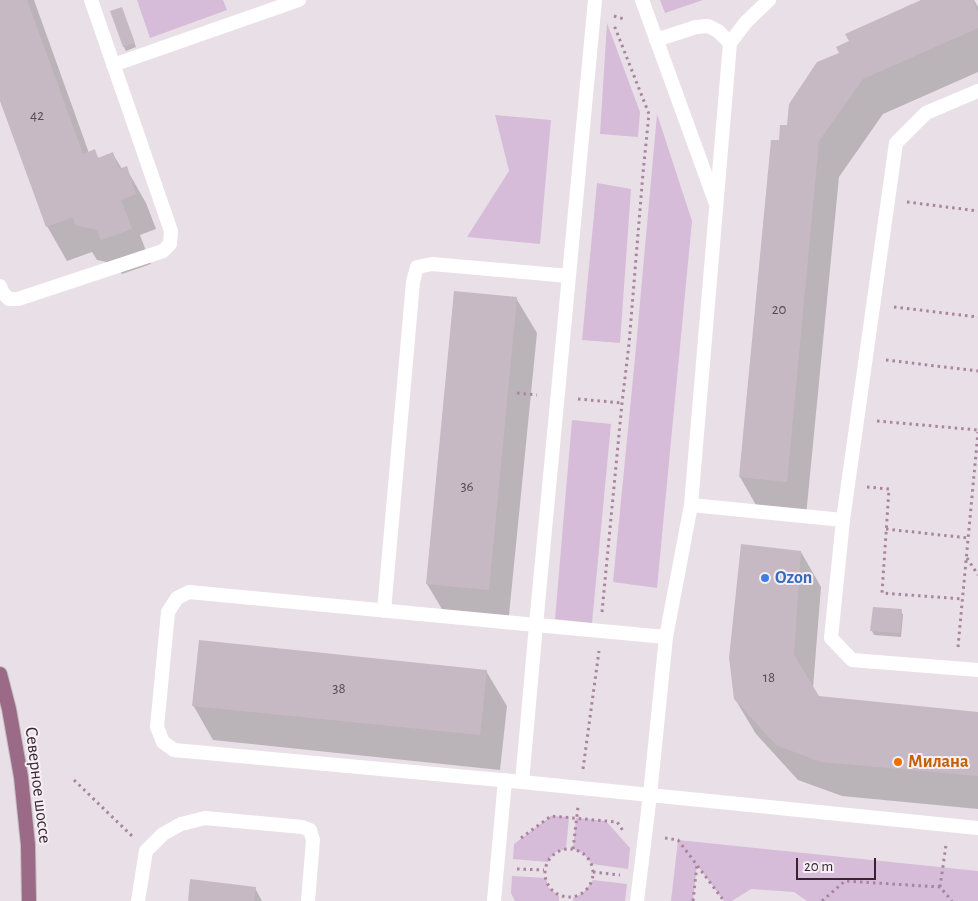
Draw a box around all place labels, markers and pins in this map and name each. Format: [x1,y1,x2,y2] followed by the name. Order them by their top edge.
[775,567,812,589] place label: Ozon
[759,572,771,584] marker: Ozon
[908,751,969,773] place label: Милана
[892,756,904,768] marker: Милана

